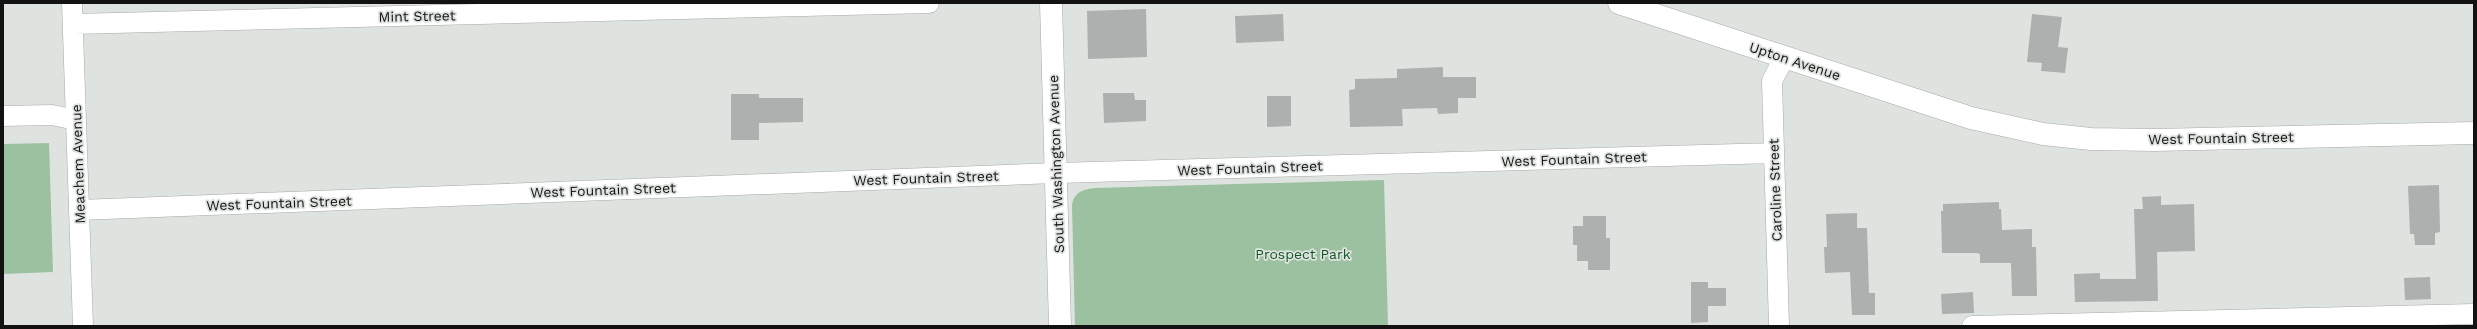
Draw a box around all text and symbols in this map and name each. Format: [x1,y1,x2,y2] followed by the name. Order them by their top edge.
[378,7,456,25] street label: Mint Street
[1747,39,1843,83] street label: Upton Avenue
[1045,75,1067,253] street label: South Washington Avenue
[68,104,88,224] street label: Meachem Avenue
[2148,129,2294,147] street label: West Fountain Street
[1765,138,1785,242] street label: Caroline Street
[1501,148,1647,170] street label: West Fountain Street
[1177,157,1323,179] street label: West Fountain Street
[853,167,999,189] street label: West Fountain Street
[530,179,676,201] street label: West Fountain Street
[206,192,352,214] street label: West Fountain Street
[1255,246,1351,262] park label: Prospect Park

